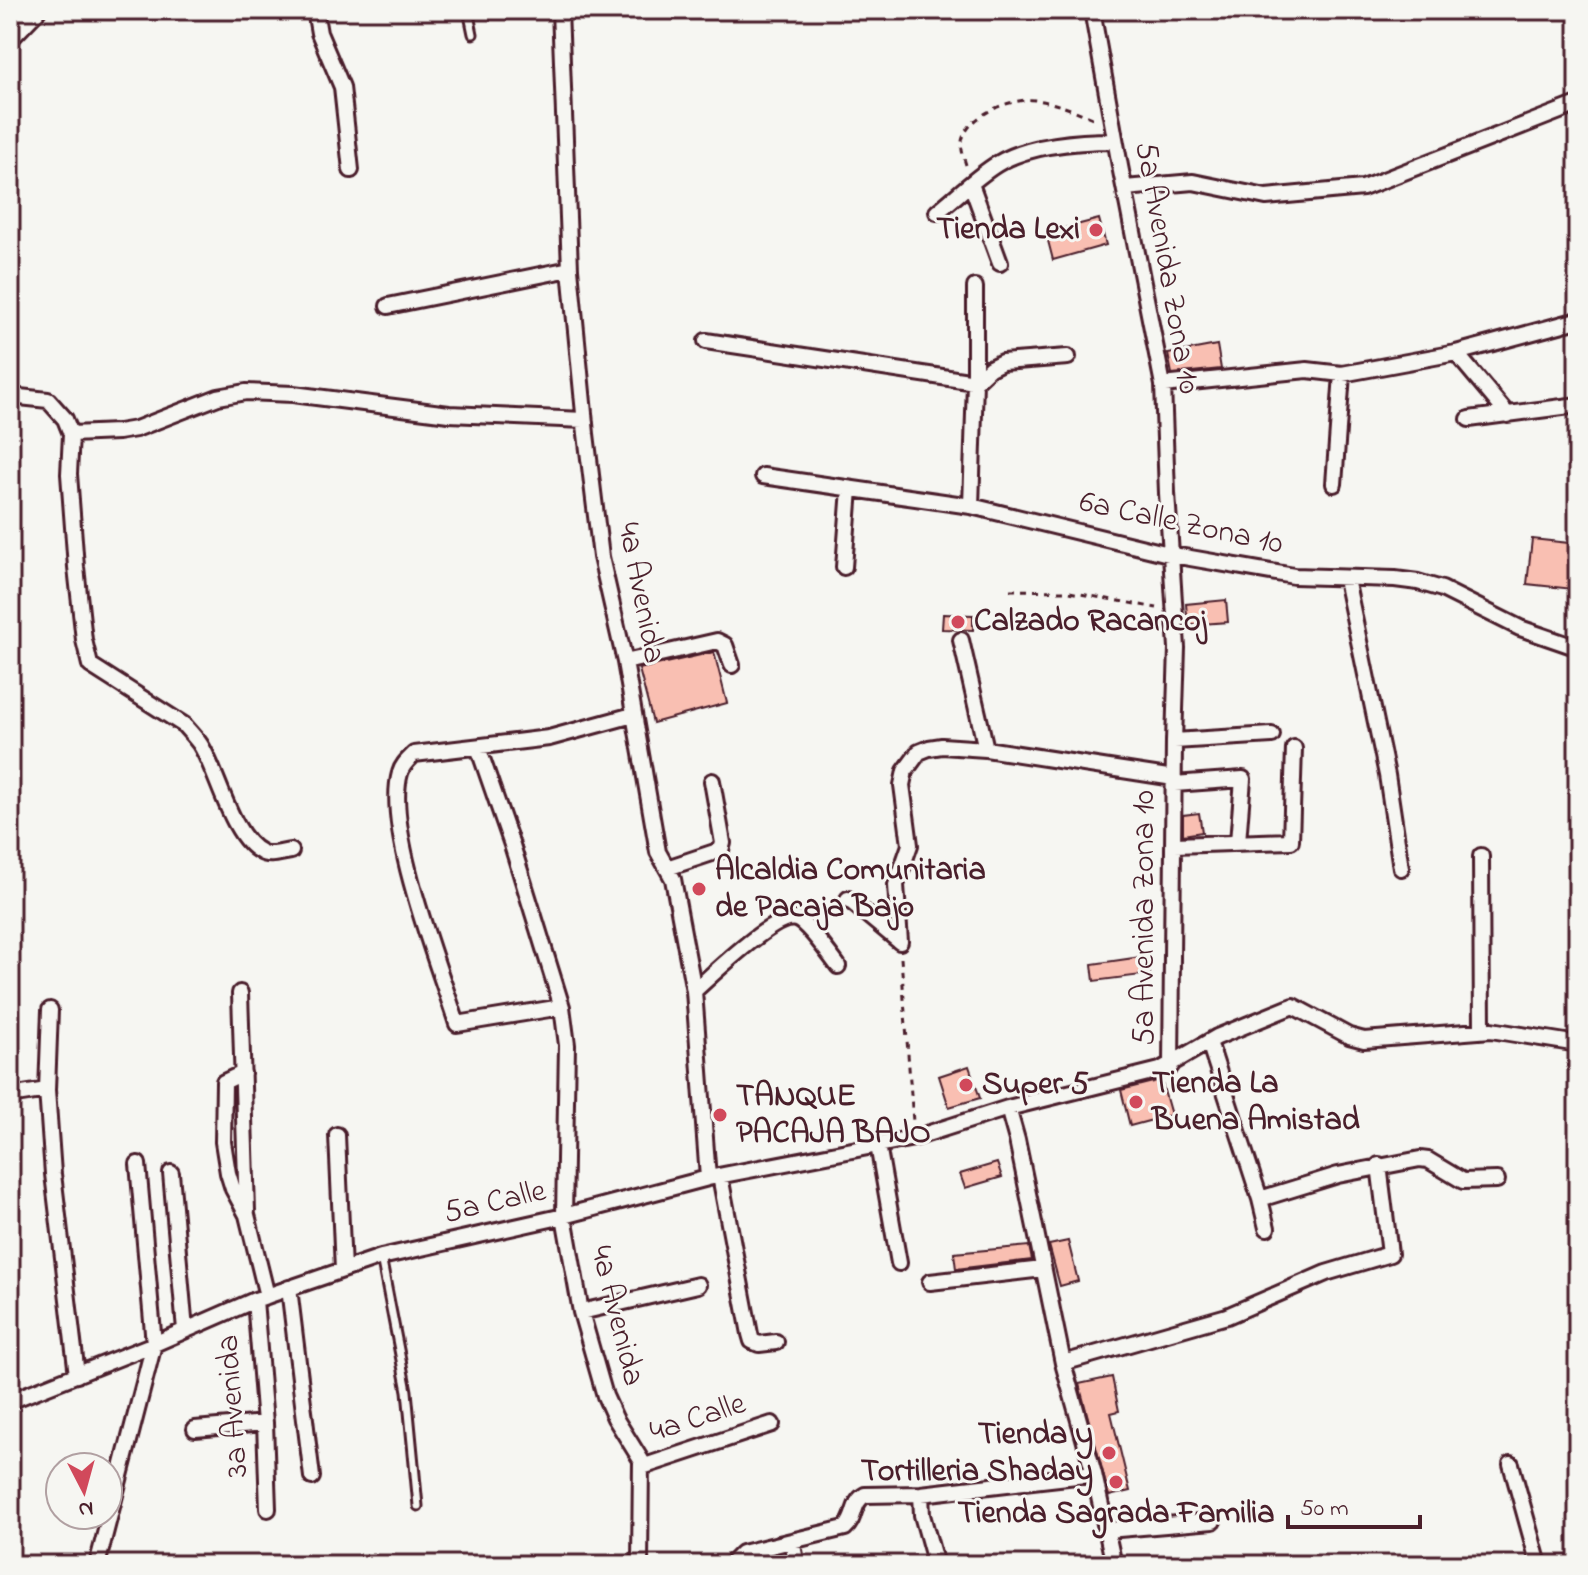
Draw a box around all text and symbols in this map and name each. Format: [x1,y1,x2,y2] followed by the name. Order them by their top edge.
[1121,138,1211,398] street label: 5a Avenida Zona 10
[936,207,1080,254] place label: Tienda Lexi
[1087,221,1105,239] marker: Tienda Lexi
[1075,479,1287,569] street label: 6a Calle Zona 10
[603,519,677,667] street label: 4a Avenida
[974,599,1208,646] place label: Calzado Racancoj
[949,613,967,631] marker: Calzado Racancoj
[1122,790,1169,1046] street label: 5a Avenida Zona 10
[715,848,986,932] place label: Alcaldia Comunitaria de Pacaja Bajo
[690,880,708,898] marker: Alcaldia Comunitaria de Pacaja Bajo
[1150,1061,1360,1145] place label: Tienda La Buena Amistad
[982,1062,1089,1109] place label: Super 5
[736,1074,931,1158] place label: TANQUE PACAJA BAJO
[957,1076,975,1094] marker: Super 5
[1127,1093,1145,1111] marker: Tienda La Buena Amistad
[711,1106,729,1124] marker: TANQUE PACAJA BAJO
[439,1168,551,1238] street label: 5a Calle
[576,1241,656,1391] street label: 4a Avenida
[206,1333,262,1479] street label: 3a Avenida
[644,1381,753,1457] street label: 4a Calle
[861,1412,1093,1497] place label: Tienda y Tortilleria Shaday
[1100,1444,1118,1462] marker: Tienda y Tortilleria Shaday
[44,1451,124,1531] north arrow
[1107,1473,1125,1491] marker: Tienda Sagrada Familia
[1288,1479,1420,1529] scale bar
[77,1491,95,1525] text: N
[957,1491,1275,1539] place label: Tienda Sagrada Familia
[1300,1492,1349,1527] text: 50 m

